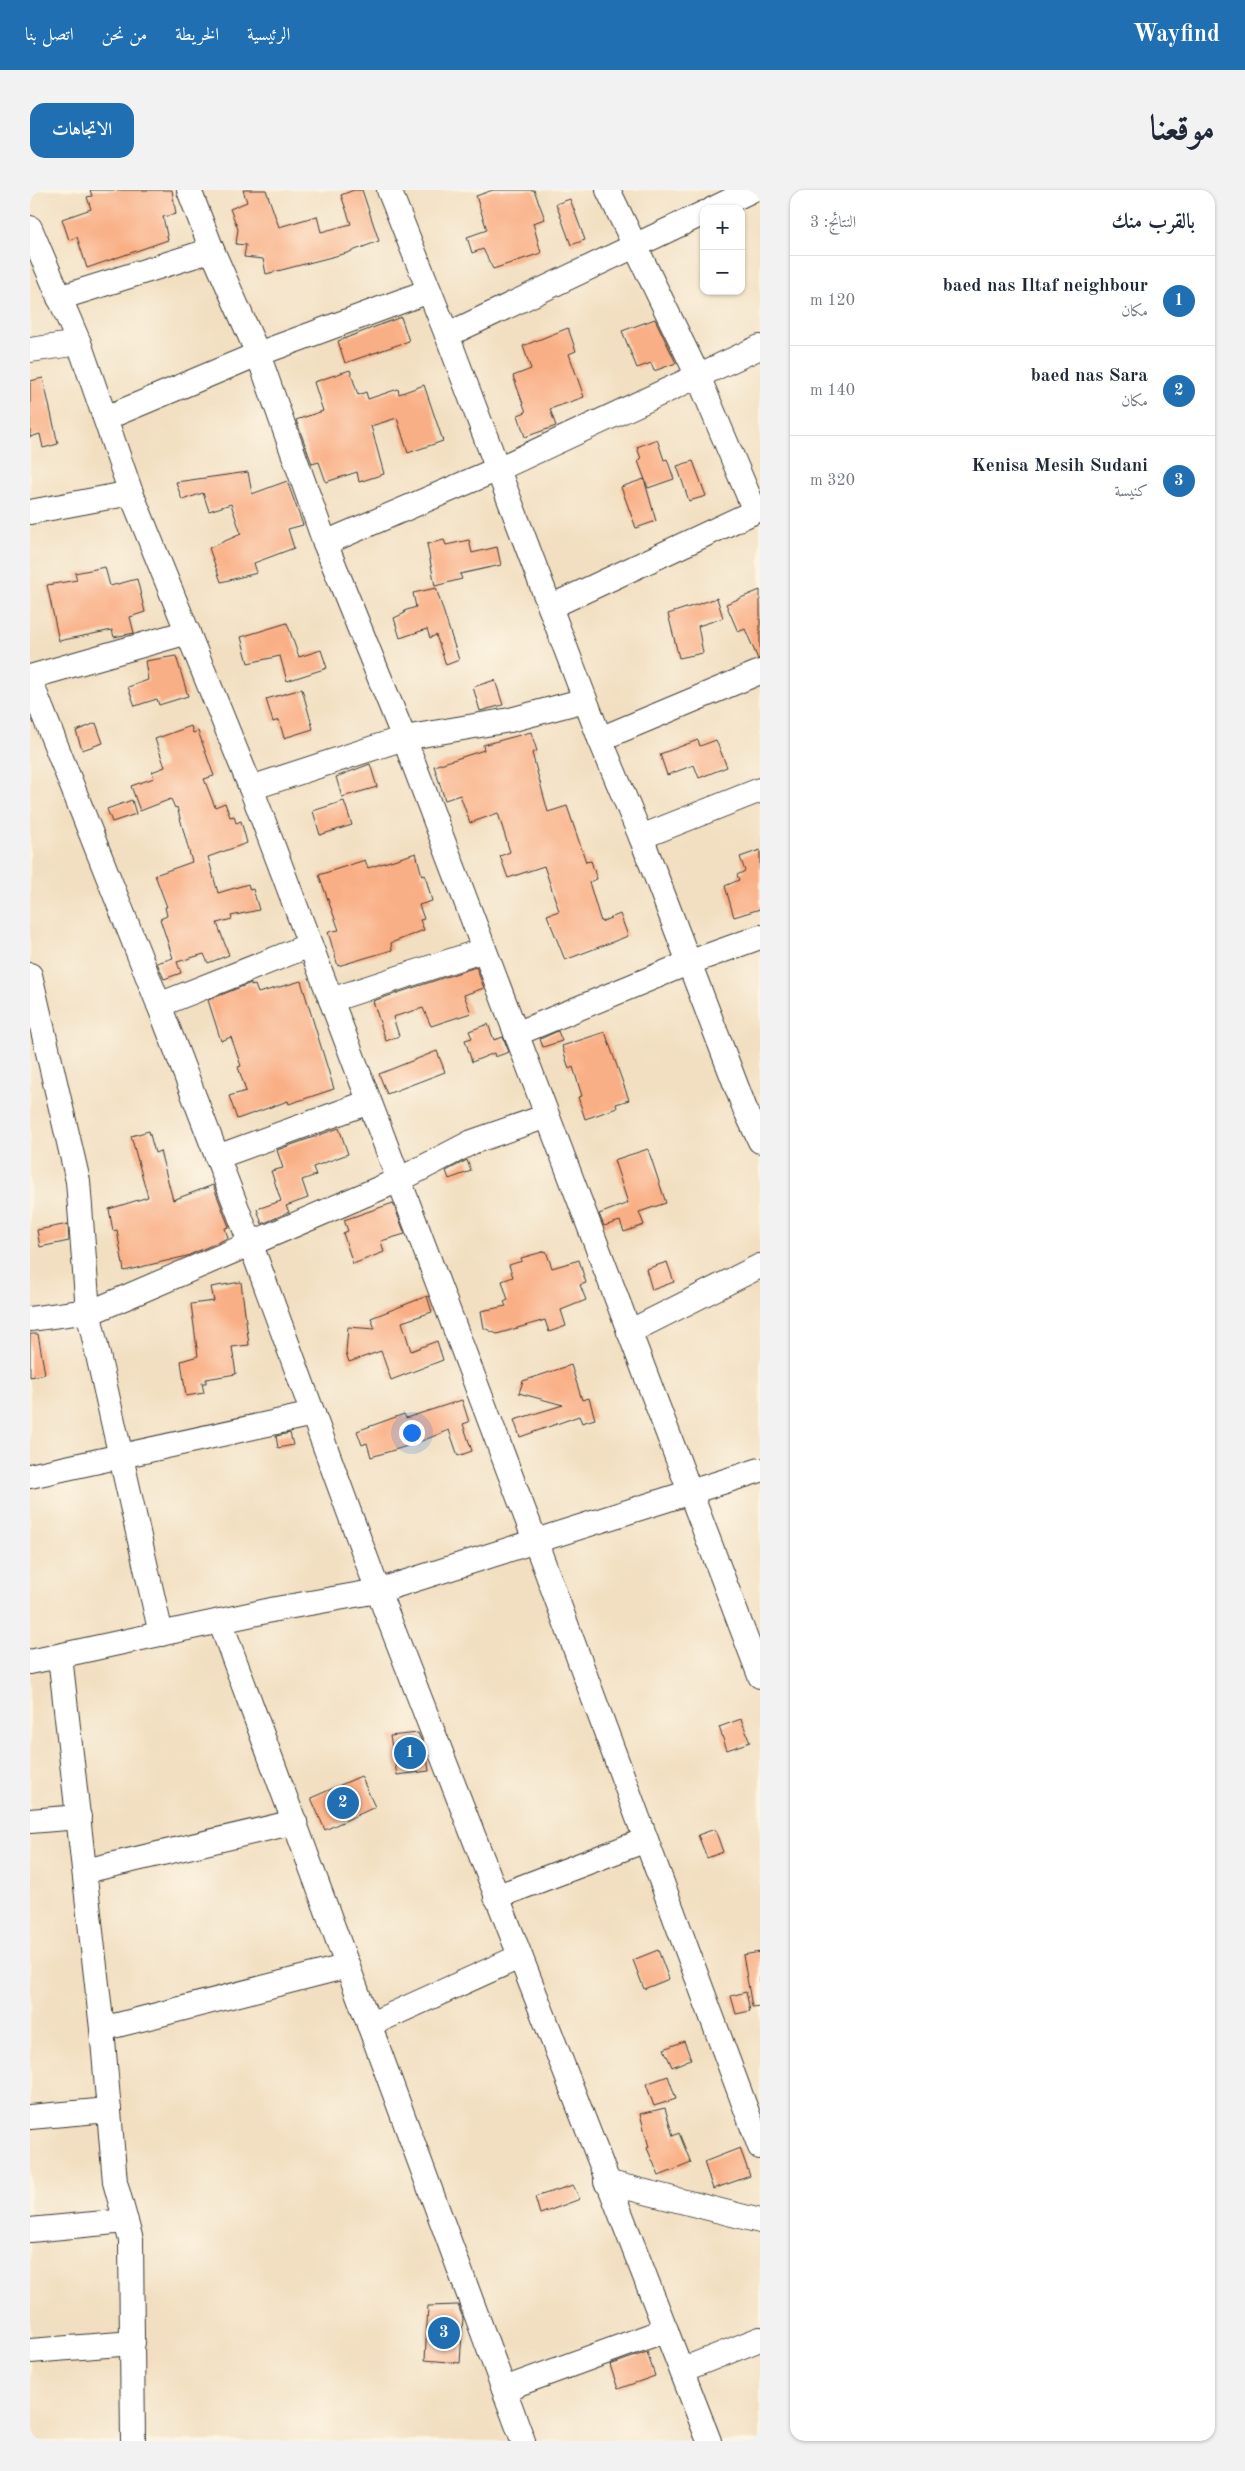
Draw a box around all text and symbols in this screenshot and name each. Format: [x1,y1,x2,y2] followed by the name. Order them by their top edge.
[1133,23,1220,47] text: Wayfind
[25,26,74,44] text: اتصل بنا
[102,26,147,44] text: من نحن
[175,26,219,44] text: الخريطة
[247,26,290,44] text: الرئيسية
[30,103,134,158] button: الاتجاهات
[1150,112,1215,147] text: موقعنا
[700,205,745,295] map controls
[700,205,745,250] button: +
[1112,212,1195,233] text: بالقرب منك
[810,215,856,231] text: النتائج: 3
[700,250,745,295] button: −
[943,277,1148,296] text: baed nas Iltaf neighbour
[810,293,855,309] text: 120 m
[1174,293,1184,309] text: 1
[1121,304,1148,320] text: مكان
[1031,367,1148,386] text: baed nas Sara
[810,383,855,399] text: 140 m
[1174,383,1184,399] text: 2
[1121,394,1148,410] text: مكان
[971,457,1148,476] text: Kenisa Mesih Sudani
[810,473,855,489] text: 320 m
[1174,473,1184,489] text: 3
[1114,484,1148,500] text: كنيسة
[399,1420,425,1446] your location
[394,1734,426,1772] pin: 1
[327,1784,359,1822] pin: 2
[428,2314,460,2352] pin: 3

